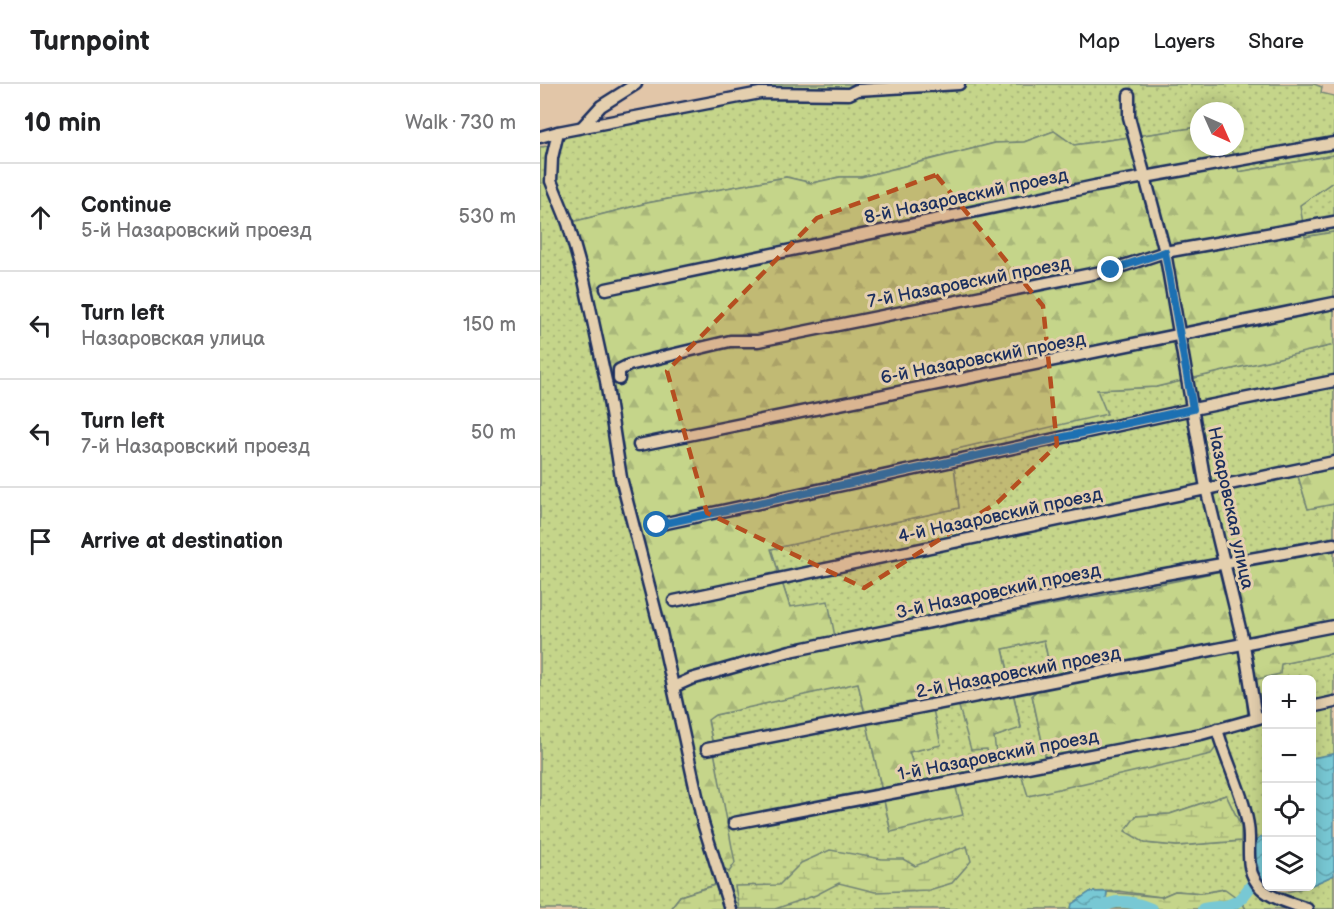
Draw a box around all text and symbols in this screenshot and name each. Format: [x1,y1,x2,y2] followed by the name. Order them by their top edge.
[30,25,150,58] text: Turnpoint
[1078,29,1120,54] text: Map
[1153,29,1215,54] text: Layers
[1248,29,1304,54] text: Share
[1190,102,1244,156] north arrow
[24,108,101,139] text: 10 min
[405,111,516,135] text: Walk · 730 m
[862,165,1070,228] street label: 8-й Назаровский проезд
[81,192,171,219] text: Continue
[24,201,57,234] icon: ahead
[459,205,516,229] text: 530 m
[81,219,312,243] text: 5-й Назаровский проезд
[866,253,1072,312] street label: 7-й Назаровский проезд
[1097,256,1123,282] route end
[81,300,165,327] text: Turn left
[24,309,57,342] icon: left
[463,313,516,337] text: 150 m
[81,327,265,351] text: Назаровская улица
[879,328,1087,389] street label: 6-й Назаровский проезд
[81,408,165,435] text: Turn left
[24,417,57,450] icon: left
[471,421,516,445] text: 50 m
[1203,425,1258,592] street label: Назаровская улица
[81,435,310,459] text: 7-й Назаровский проезд
[896,484,1104,547] street label: 4-й Назаровский проезд
[643,511,669,537] route start
[24,525,57,558] icon: arrive
[81,528,283,555] text: Arrive at destination
[894,560,1102,623] street label: 3-й Назаровский проезд
[914,642,1122,703] street label: 2-й Назаровский проезд
[1262,675,1316,891] map controls
[1262,675,1316,729] button: +
[896,726,1100,785] street label: 1-й Назаровский проезд
[1262,729,1316,783] button: −
[1262,783,1316,837] button: locate
[1262,837,1316,891] button: layers

